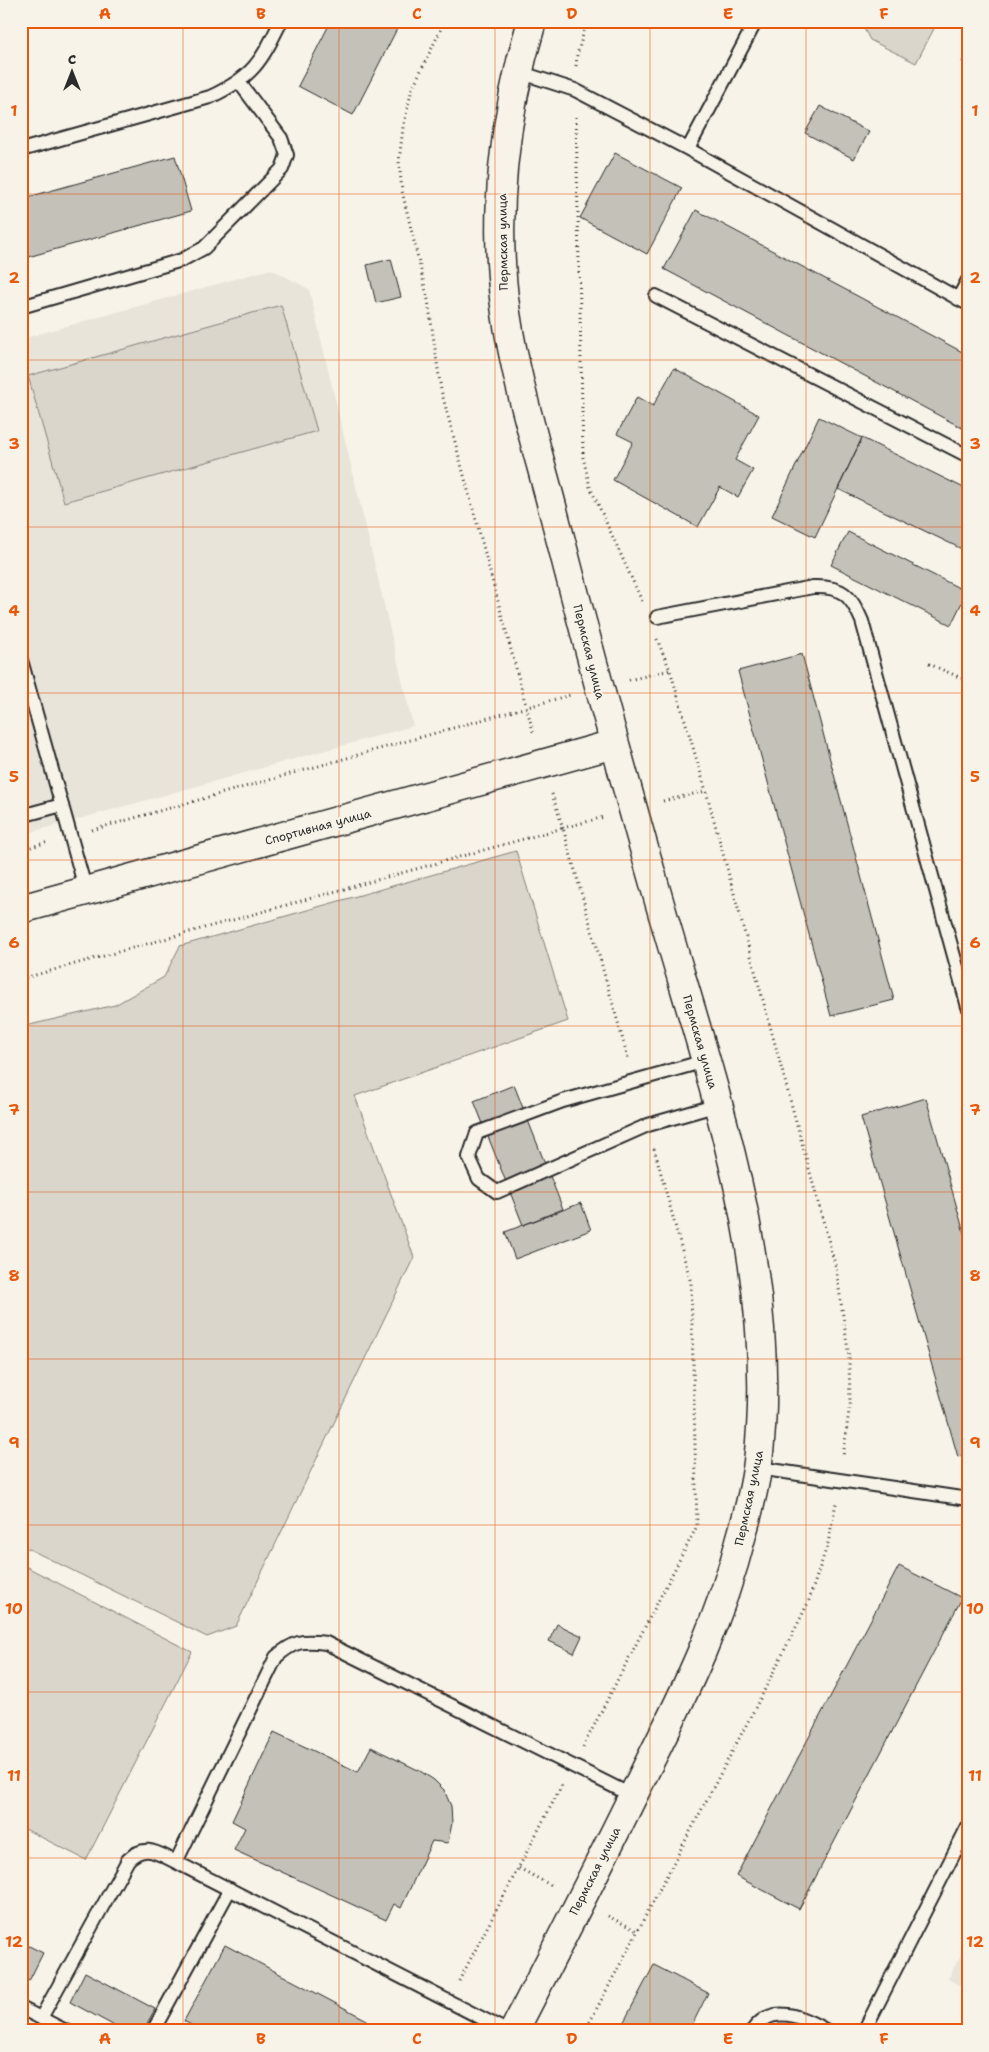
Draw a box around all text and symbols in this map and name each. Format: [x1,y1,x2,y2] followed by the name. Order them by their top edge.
[99,3,111,24] text: A
[256,3,266,24] text: B
[412,3,422,24] text: C
[566,3,578,24] text: D
[723,3,733,24] text: E
[879,3,889,24] text: F
[48,48,98,98] north arrow
[68,50,76,68] text: С
[10,100,18,121] text: 1
[971,100,979,121] text: 1
[494,193,512,291] street label: Пермская улица
[8,267,20,288] text: 2
[969,267,981,288] text: 2
[8,433,20,454] text: 3
[969,433,981,454] text: 3
[8,600,20,621] text: 4
[969,600,981,621] text: 4
[569,603,609,702] street label: Пермская улица
[9,766,19,787] text: 5
[970,766,980,787] text: 5
[263,805,373,849] street label: Спортивная улица
[8,932,20,953] text: 6
[969,932,981,953] text: 6
[679,993,721,1091] street label: Пермская улица
[8,1099,20,1120] text: 7
[969,1099,981,1120] text: 7
[8,1265,20,1286] text: 8
[969,1265,981,1286] text: 8
[8,1432,20,1453] text: 9
[969,1432,981,1453] text: 9
[731,1448,767,1547] street label: Пермская улица
[5,1598,23,1619] text: 10
[966,1598,984,1619] text: 10
[7,1765,21,1786] text: 11
[968,1765,982,1786] text: 11
[566,1824,624,1918] street label: Пермская улица
[5,1931,23,1952] text: 12
[966,1931,984,1952] text: 12
[99,2028,111,2049] text: A
[256,2028,266,2049] text: B
[412,2028,422,2049] text: C
[566,2028,578,2049] text: D
[723,2028,733,2049] text: E
[879,2028,889,2049] text: F

